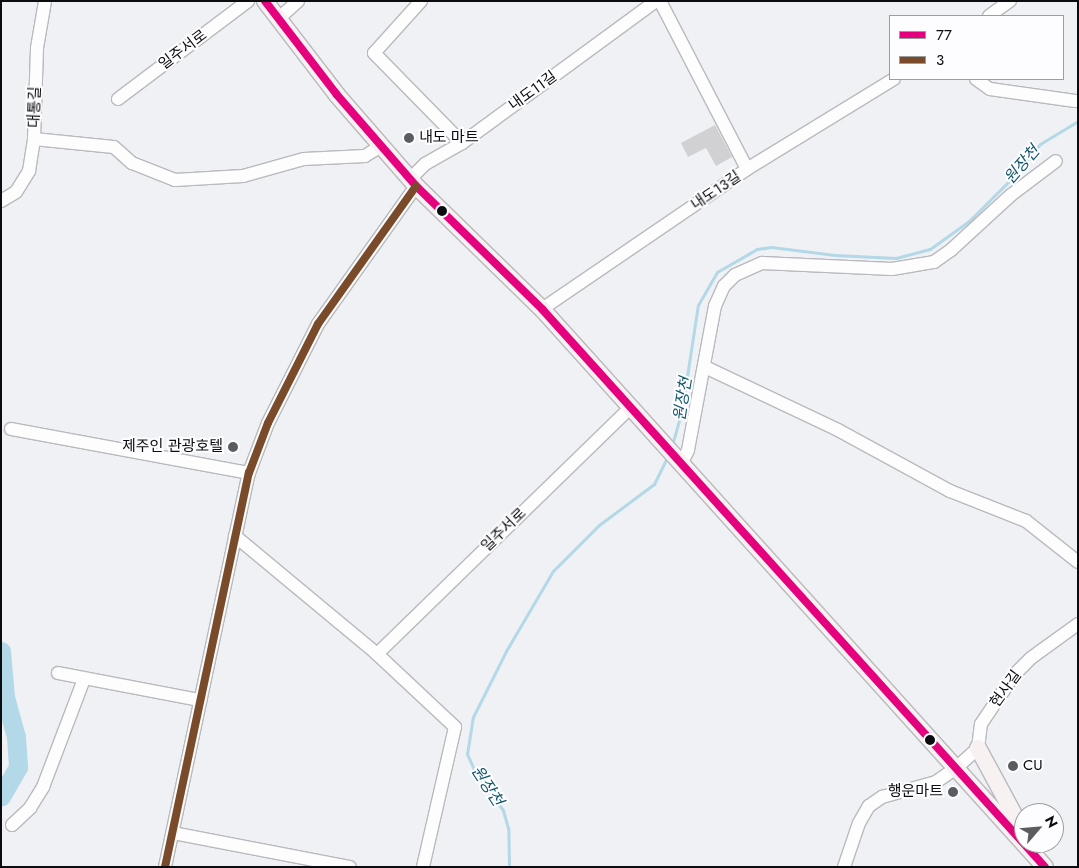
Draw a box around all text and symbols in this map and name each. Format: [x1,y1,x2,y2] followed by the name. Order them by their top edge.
[889,15,1064,80] legend
[936,24,952,46] text: 77
[156,26,210,74] street label: 일주서로
[936,49,944,71] text: 3
[506,68,560,114] street label: 내도11길
[25,86,45,128] street label: 대통길
[419,129,479,147] place label: 내도 마트
[403,132,415,144] marker: 내도 마트
[1000,142,1044,188] water label: 원장천
[688,168,744,214] street label: 내도13길
[437,206,447,216] unlabelled marker
[670,376,696,422] water label: 원장천
[122,438,223,456] place label: 제주인 관광호텔
[227,441,239,453] marker: 제주인 관광호텔
[478,504,530,556] street label: 일주서로
[987,667,1025,711] street label: 현사길
[925,735,935,745] unlabelled marker
[1023,757,1043,775] place label: CU
[1007,760,1019,772] marker: CU
[467,762,507,810] water label: 원장천
[888,783,943,801] place label: 행운마트
[947,786,959,798] marker: 행운마트
[1014,803,1064,853] north arrow
[1040,812,1063,831] text: N

